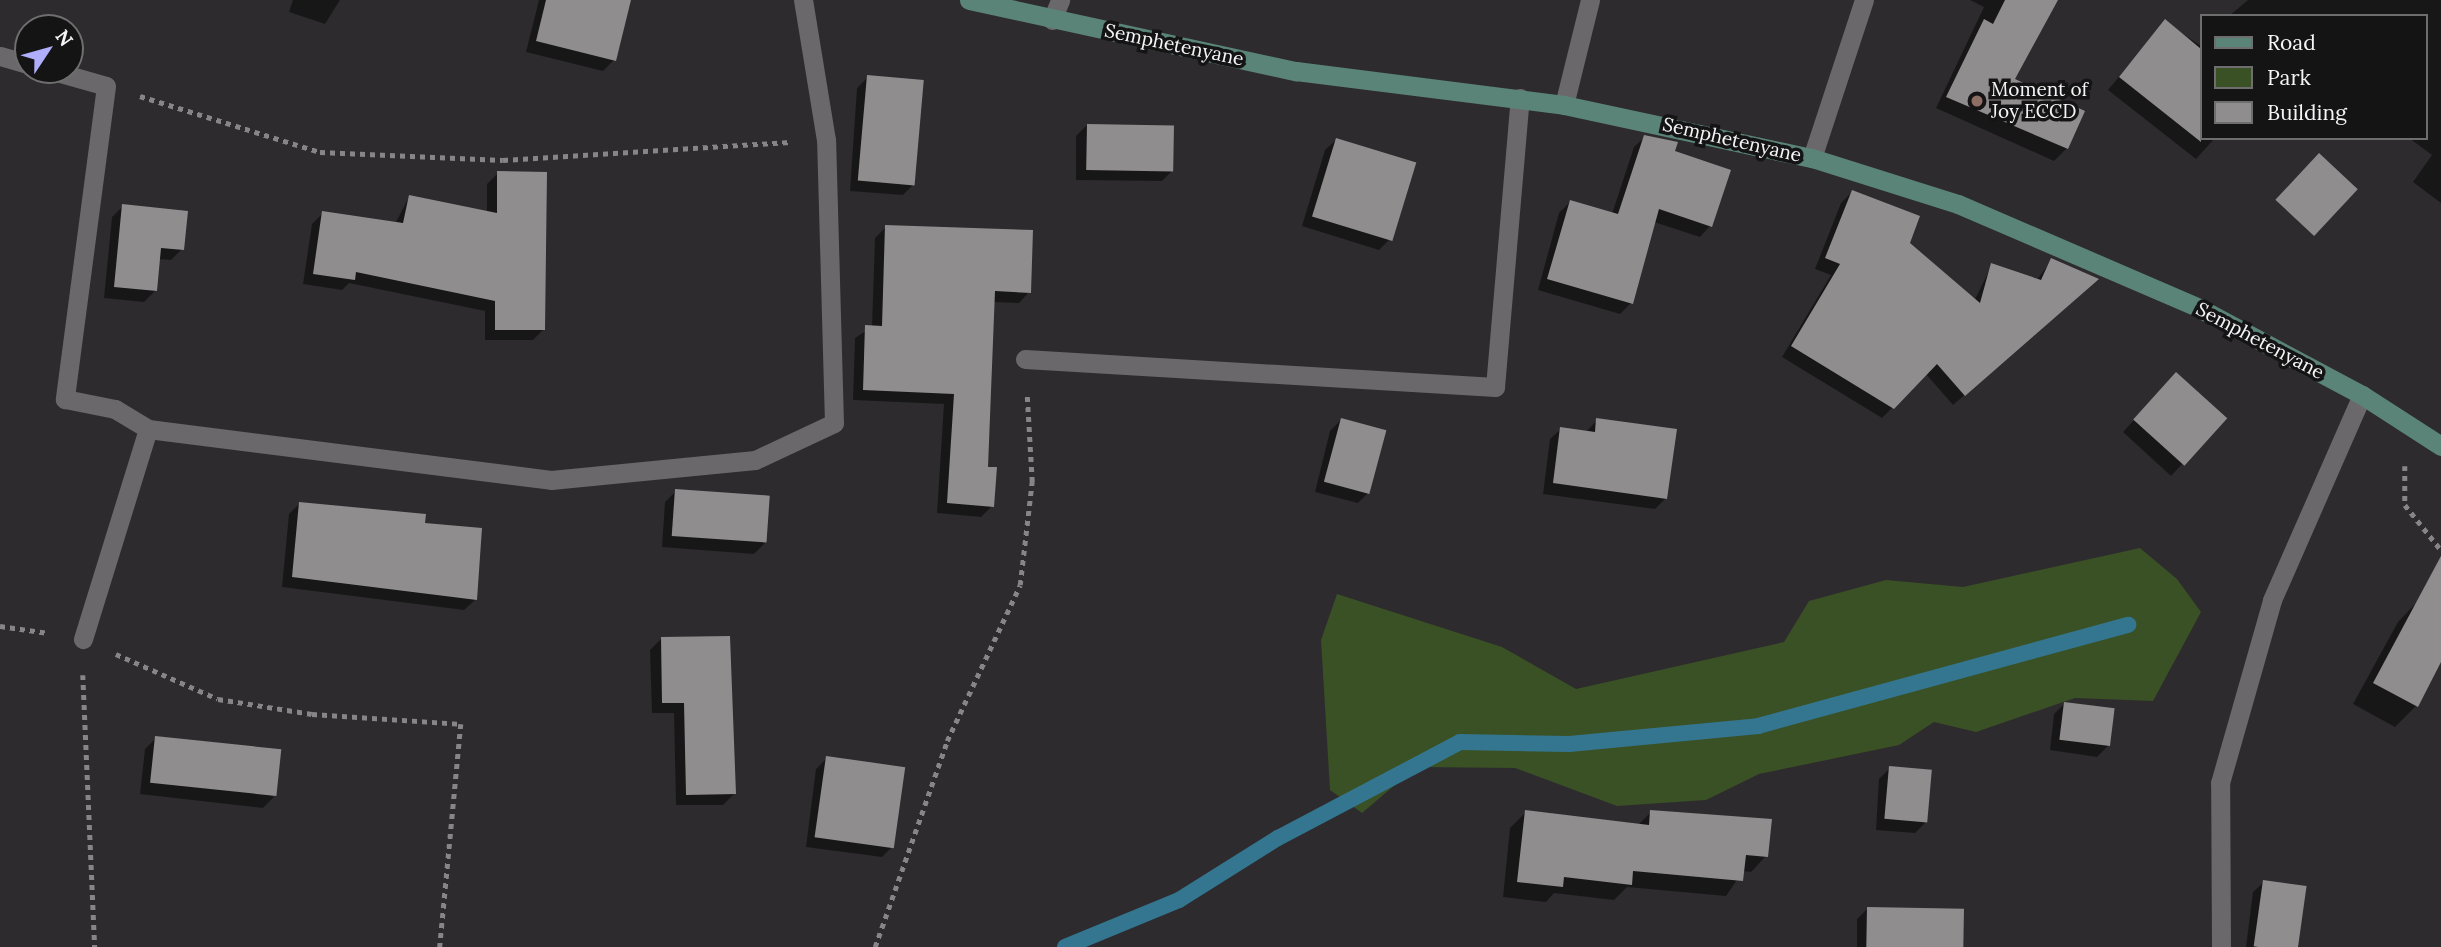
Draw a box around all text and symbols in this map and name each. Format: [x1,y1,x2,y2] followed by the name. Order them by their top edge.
[14,14,84,84] north arrow
[2200,14,2427,140] legend
[1102,19,1246,71] street label: Semphetenyane
[50,25,78,51] text: N
[2267,29,2316,56] text: Road
[2267,64,2311,91] text: Park
[1991,79,2088,123] place label: Moment of Joy ECCD
[1969,93,1985,109] marker: Moment of Joy ECCD
[2267,99,2347,126] text: Building
[1660,113,1804,167] street label: Semphetenyane
[2192,298,2328,384] street label: Semphetenyane

